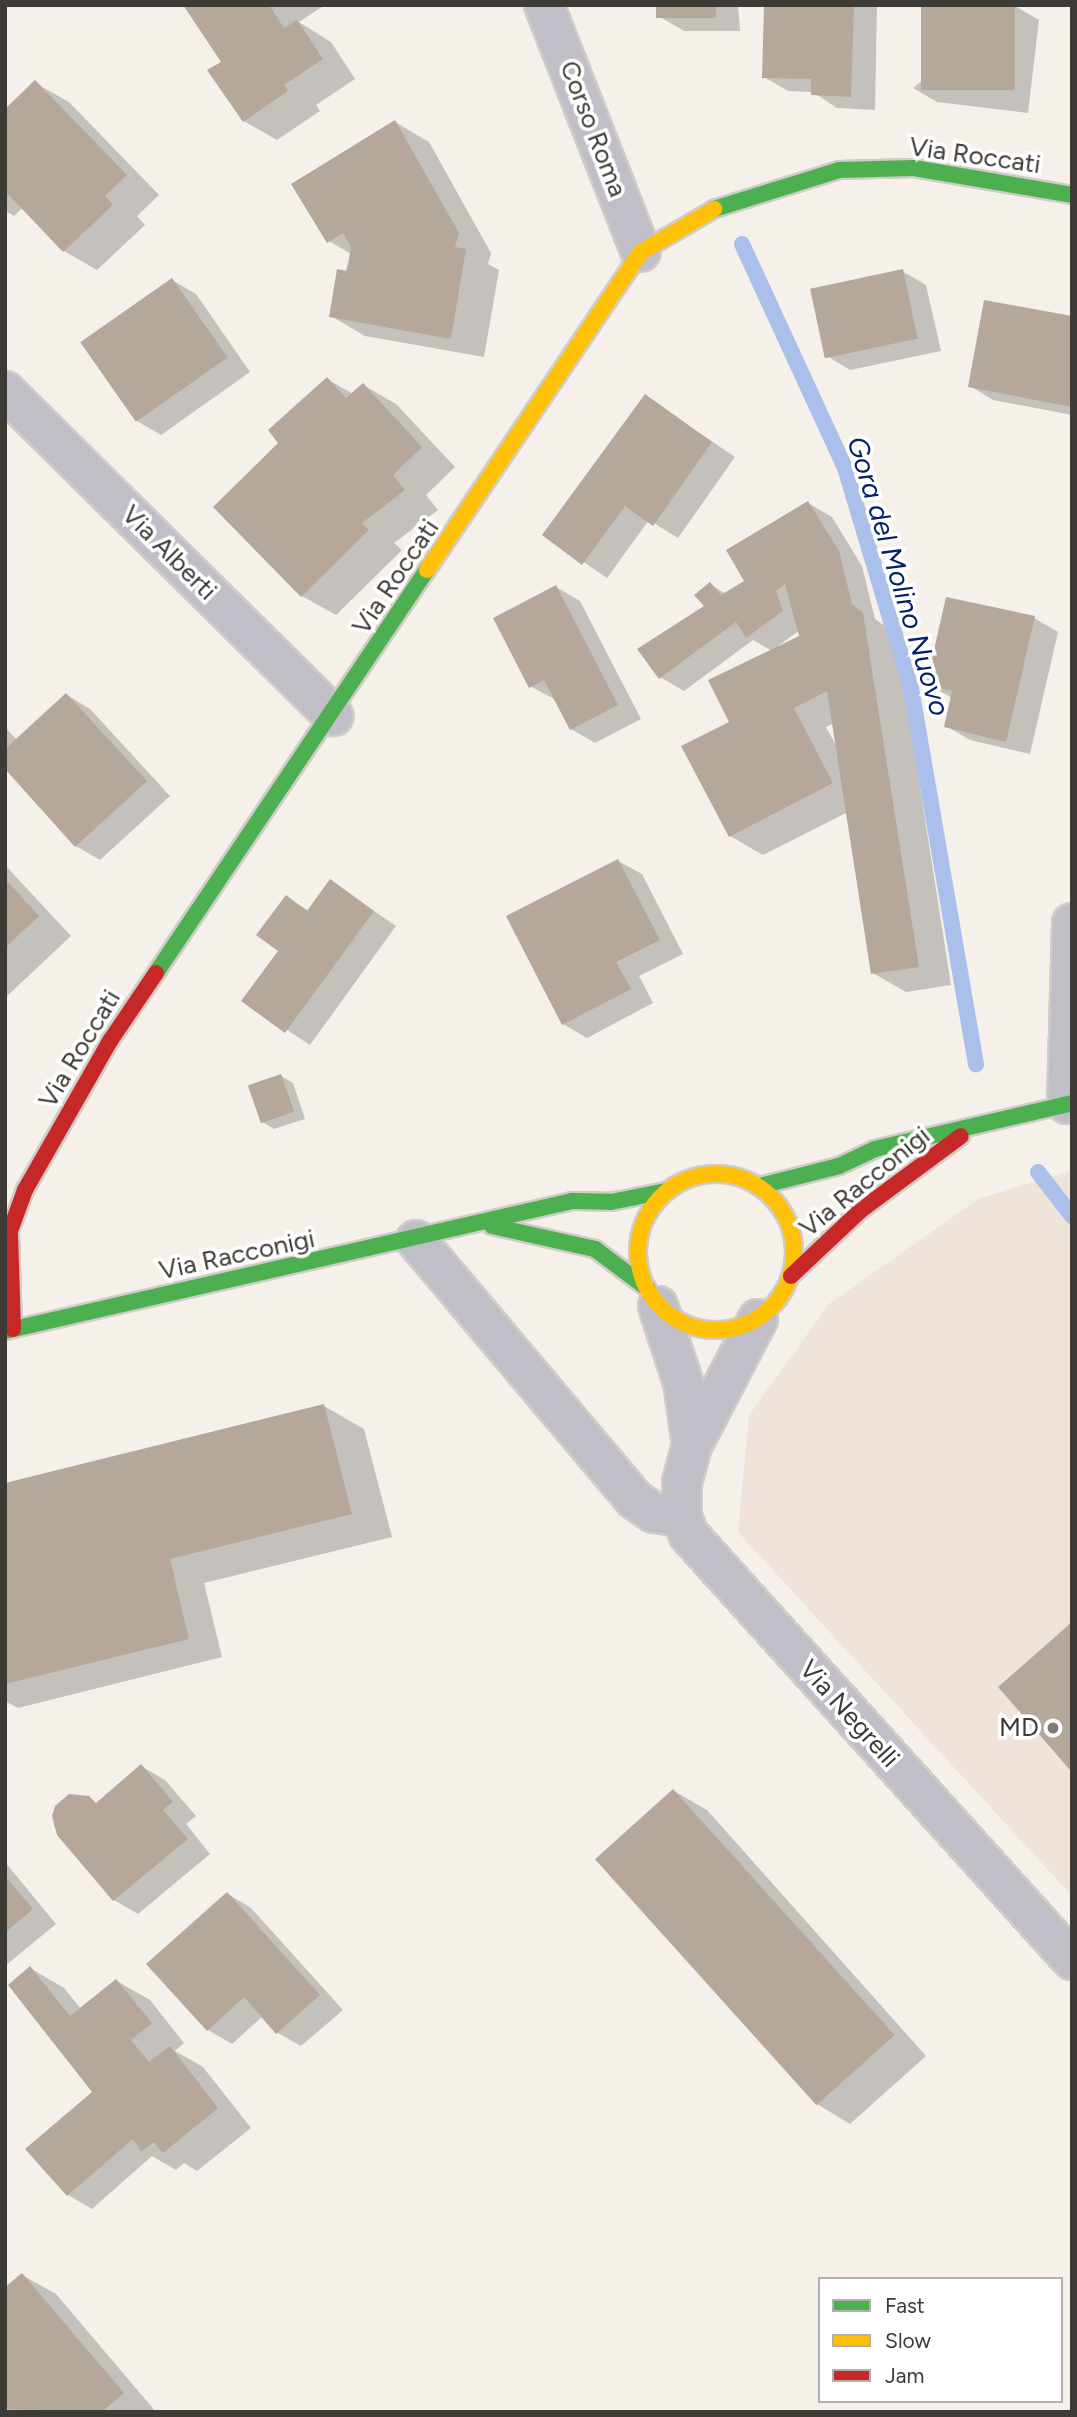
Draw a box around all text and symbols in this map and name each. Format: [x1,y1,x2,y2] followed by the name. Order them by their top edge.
[553,57,633,201] street label: Corso Roma
[907,131,1043,181] street label: Via Roccati
[840,432,958,720] water label: Gora del Molino Nuovo
[115,499,223,607] street label: Via Alberti
[346,513,446,641] street label: Via Roccati
[33,984,127,1114] street label: Via Roccati
[794,1120,936,1244] street label: Via Racconigi
[156,1223,318,1287] street label: Via Racconigi
[793,1654,905,1774] street label: Via Negrelli
[999,1712,1039,1744] place label: MD
[1045,1720,1061,1736] marker: MD
[818,2277,1063,2403] legend
[885,2293,925,2318] text: Fast
[885,2328,931,2353] text: Slow
[885,2363,924,2388] text: Jam

